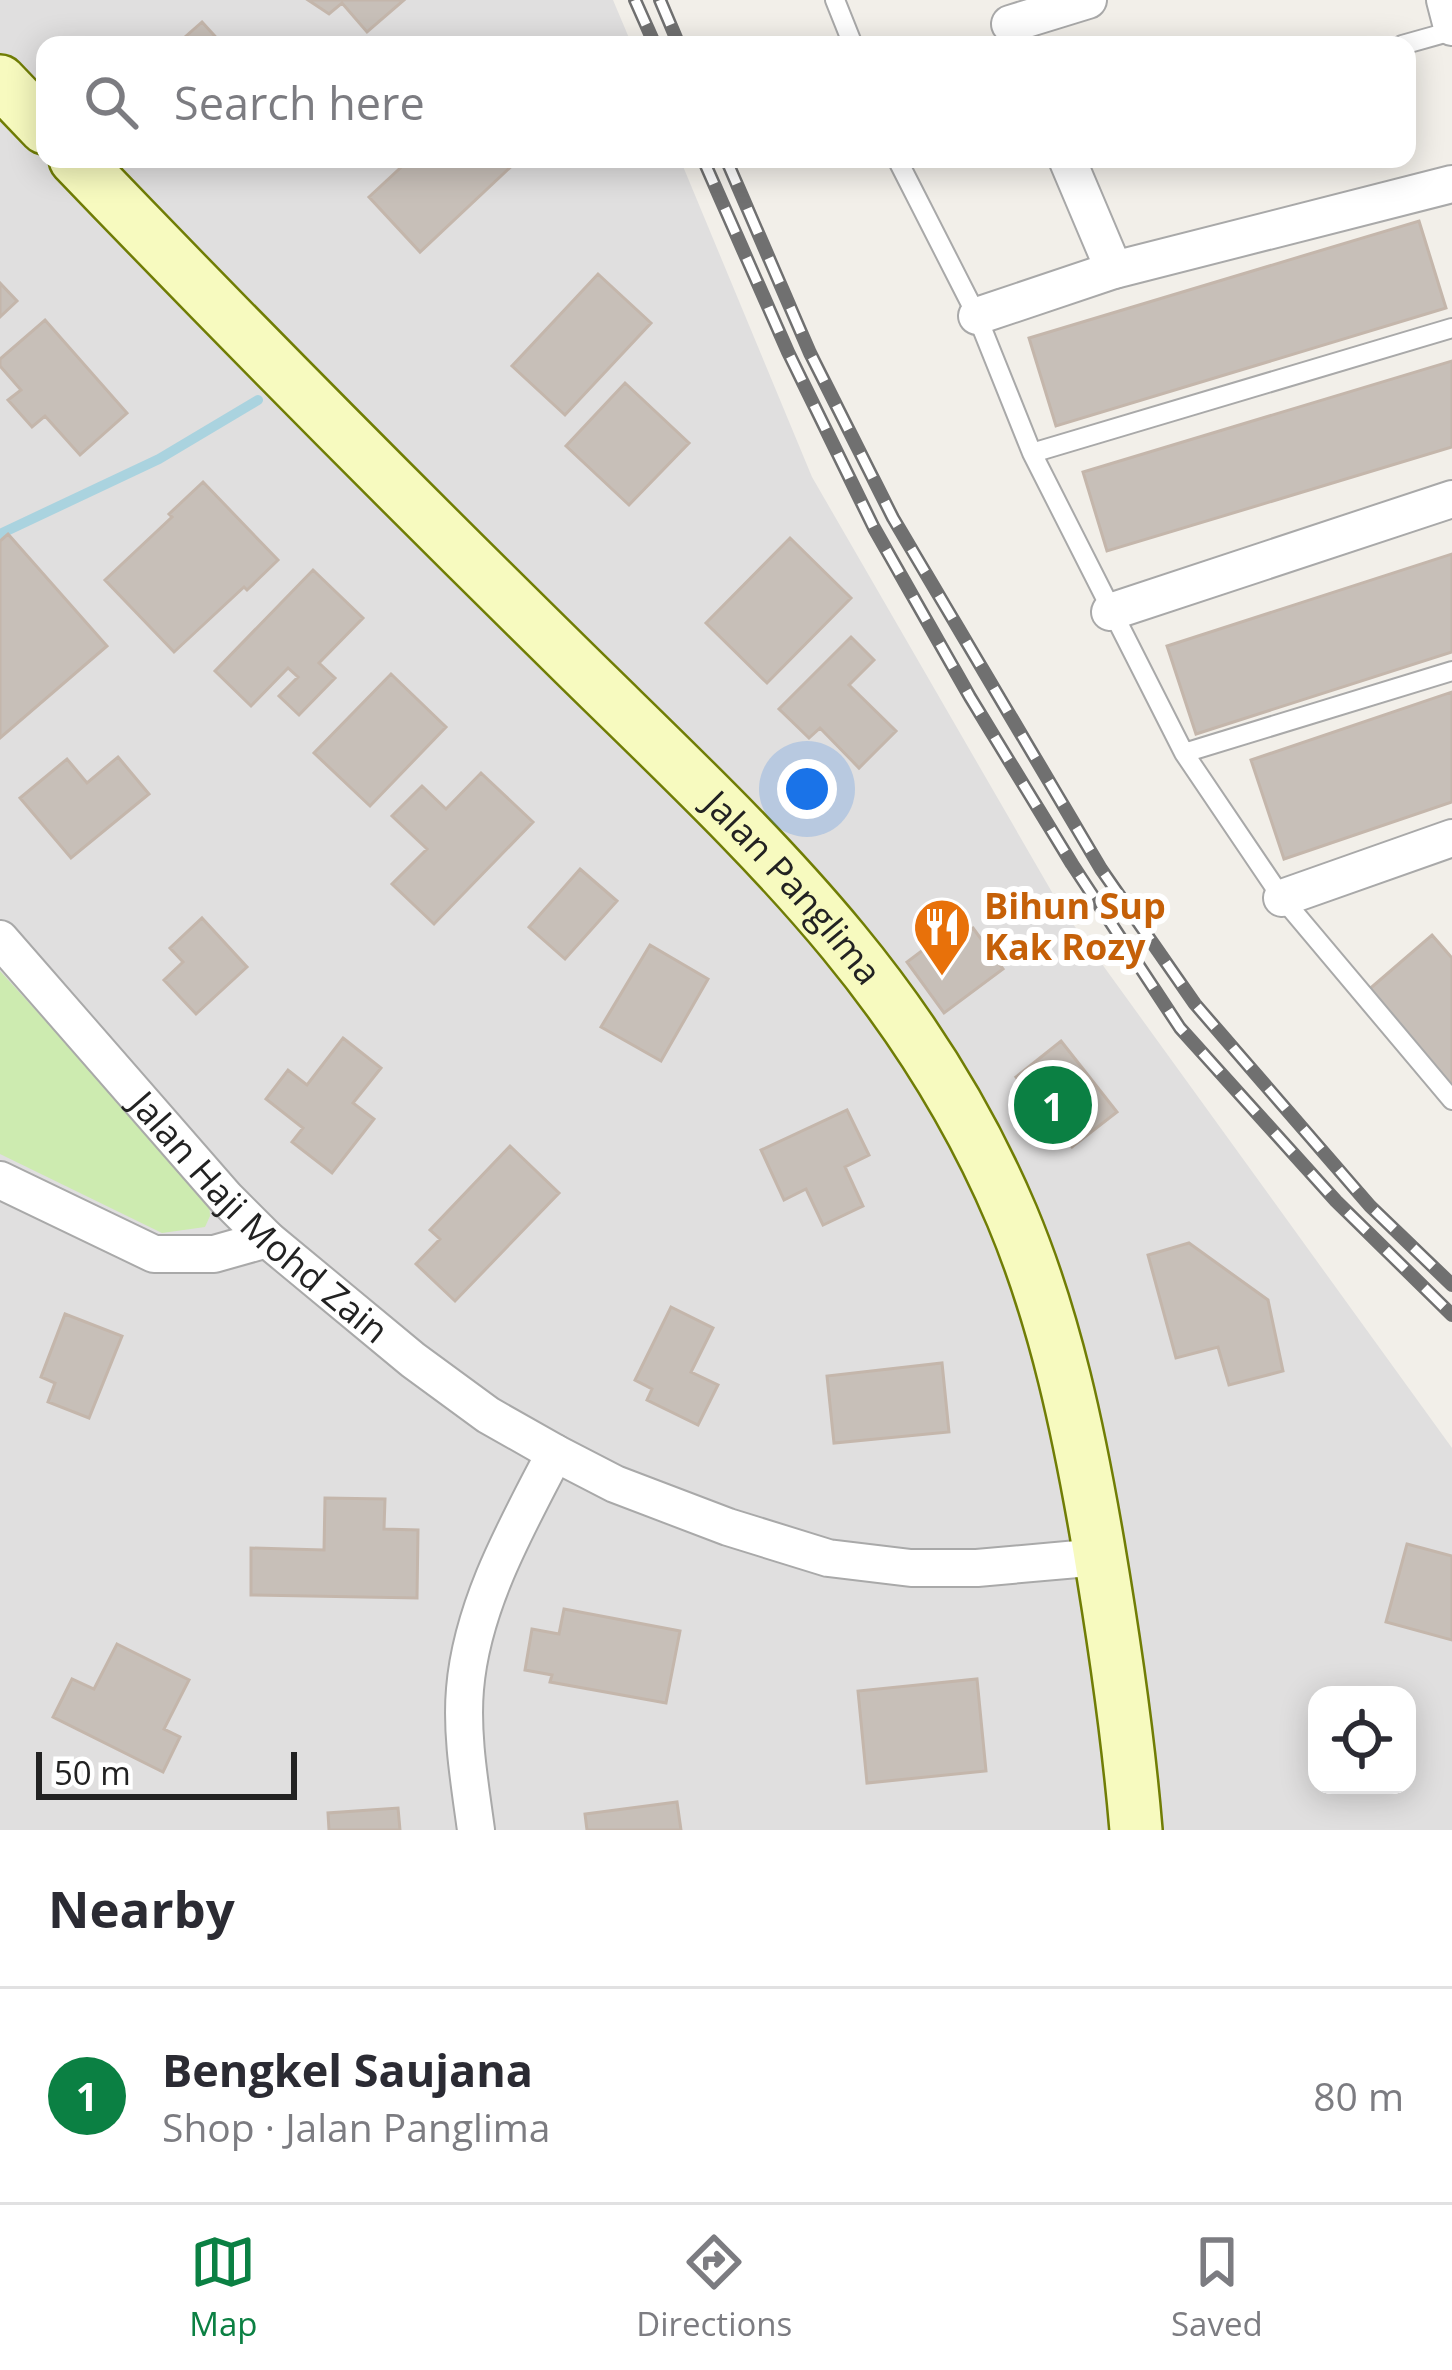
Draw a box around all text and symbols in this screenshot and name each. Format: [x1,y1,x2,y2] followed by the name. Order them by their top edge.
[36,36,1416,168] search box
[78,69,144,135] icon: search
[174,72,425,133] text: Search here
[777,759,837,819] your location
[691,777,893,994] street label: Jalan Panglima
[984,881,1166,971] place label: Bihun Sup Kak Rozy
[911,896,973,978] restaurant icon: Bihun Sup Kak Rozy
[1014,1060,1092,1150] pin: 1
[117,1078,399,1354] street label: Jalan Haji Mohd Zain
[1308,1686,1416,1794] map controls
[1308,1686,1416,1794] button: locate
[36,1746,297,1799] scale bar
[54,1750,131,1795] text: 50 m
[48,1873,235,1943] text: Nearby
[162,2039,533,2100] text: Bengkel Saujana
[76,2069,98,2122] text: 1
[1313,2069,1404,2122] text: 80 m
[162,2100,551,2153] text: Shop · Jalan Panglima
[189,2229,258,2346] tab: Map
[636,2229,792,2346] tab: Directions
[1171,2229,1263,2346] tab: Saved

